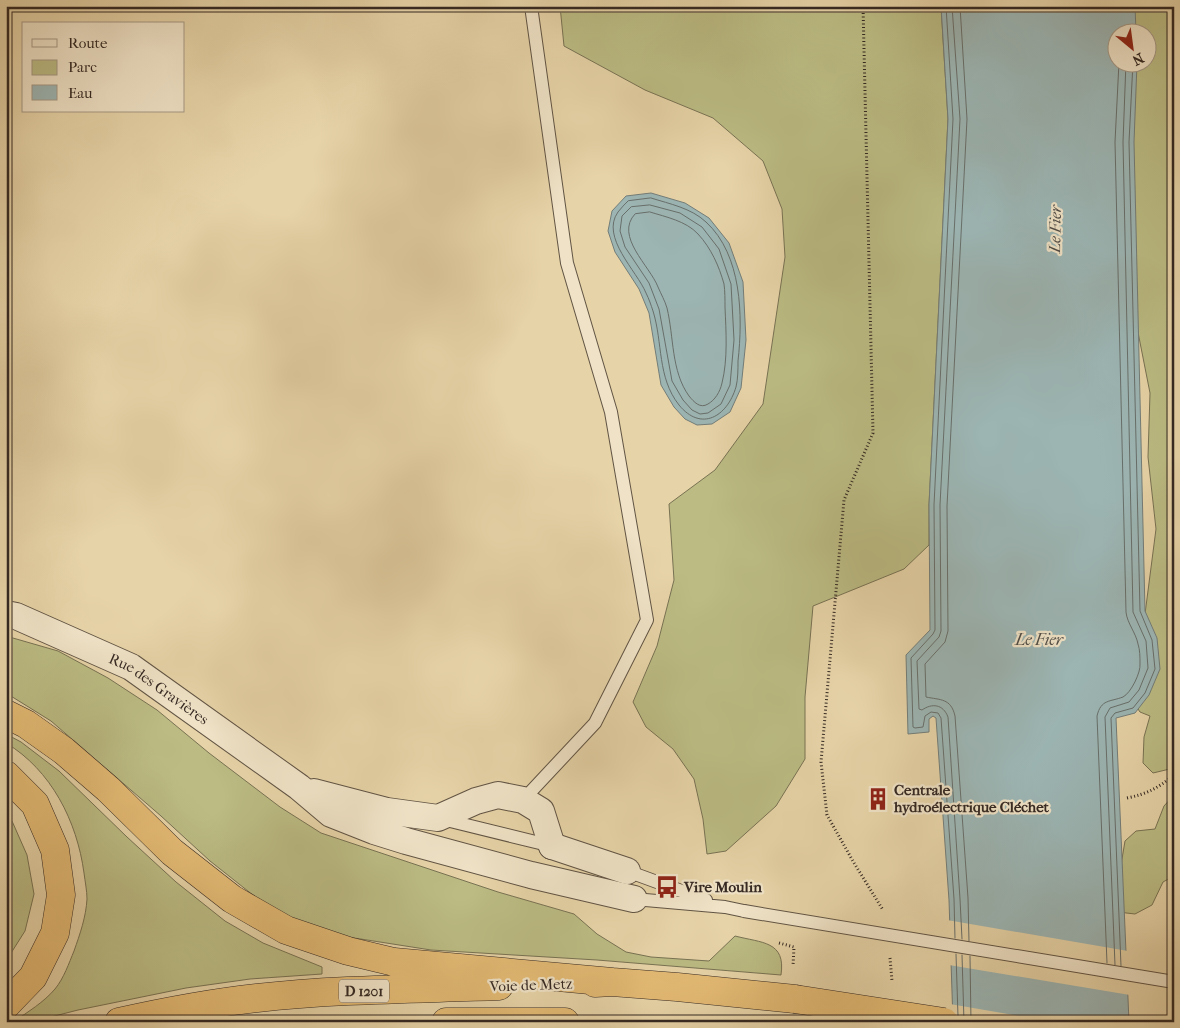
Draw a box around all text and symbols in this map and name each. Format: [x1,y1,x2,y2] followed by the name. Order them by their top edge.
[22,22,185,112] legend
[1108,22,1158,72] north arrow
[68,34,108,52] text: Route
[1129,49,1147,69] text: N
[68,58,97,76] text: Parc
[68,84,93,102] text: Eau
[1045,203,1065,254] water label: Le Fier
[1014,630,1065,649] water label: Le Fier
[106,649,212,729] street label: Rue des Gravières
[893,781,1050,816] place label: Centrale hydroélectrique Cléchet
[865,786,891,812] building icon: Centrale hydroélectrique Cléchet
[654,874,680,900] bus stop icon: Vire Moulin
[683,878,762,896] place label: Vire Moulin
[488,975,573,995] street label: Voie de Metz
[339,979,389,1002] road number: D 1201

